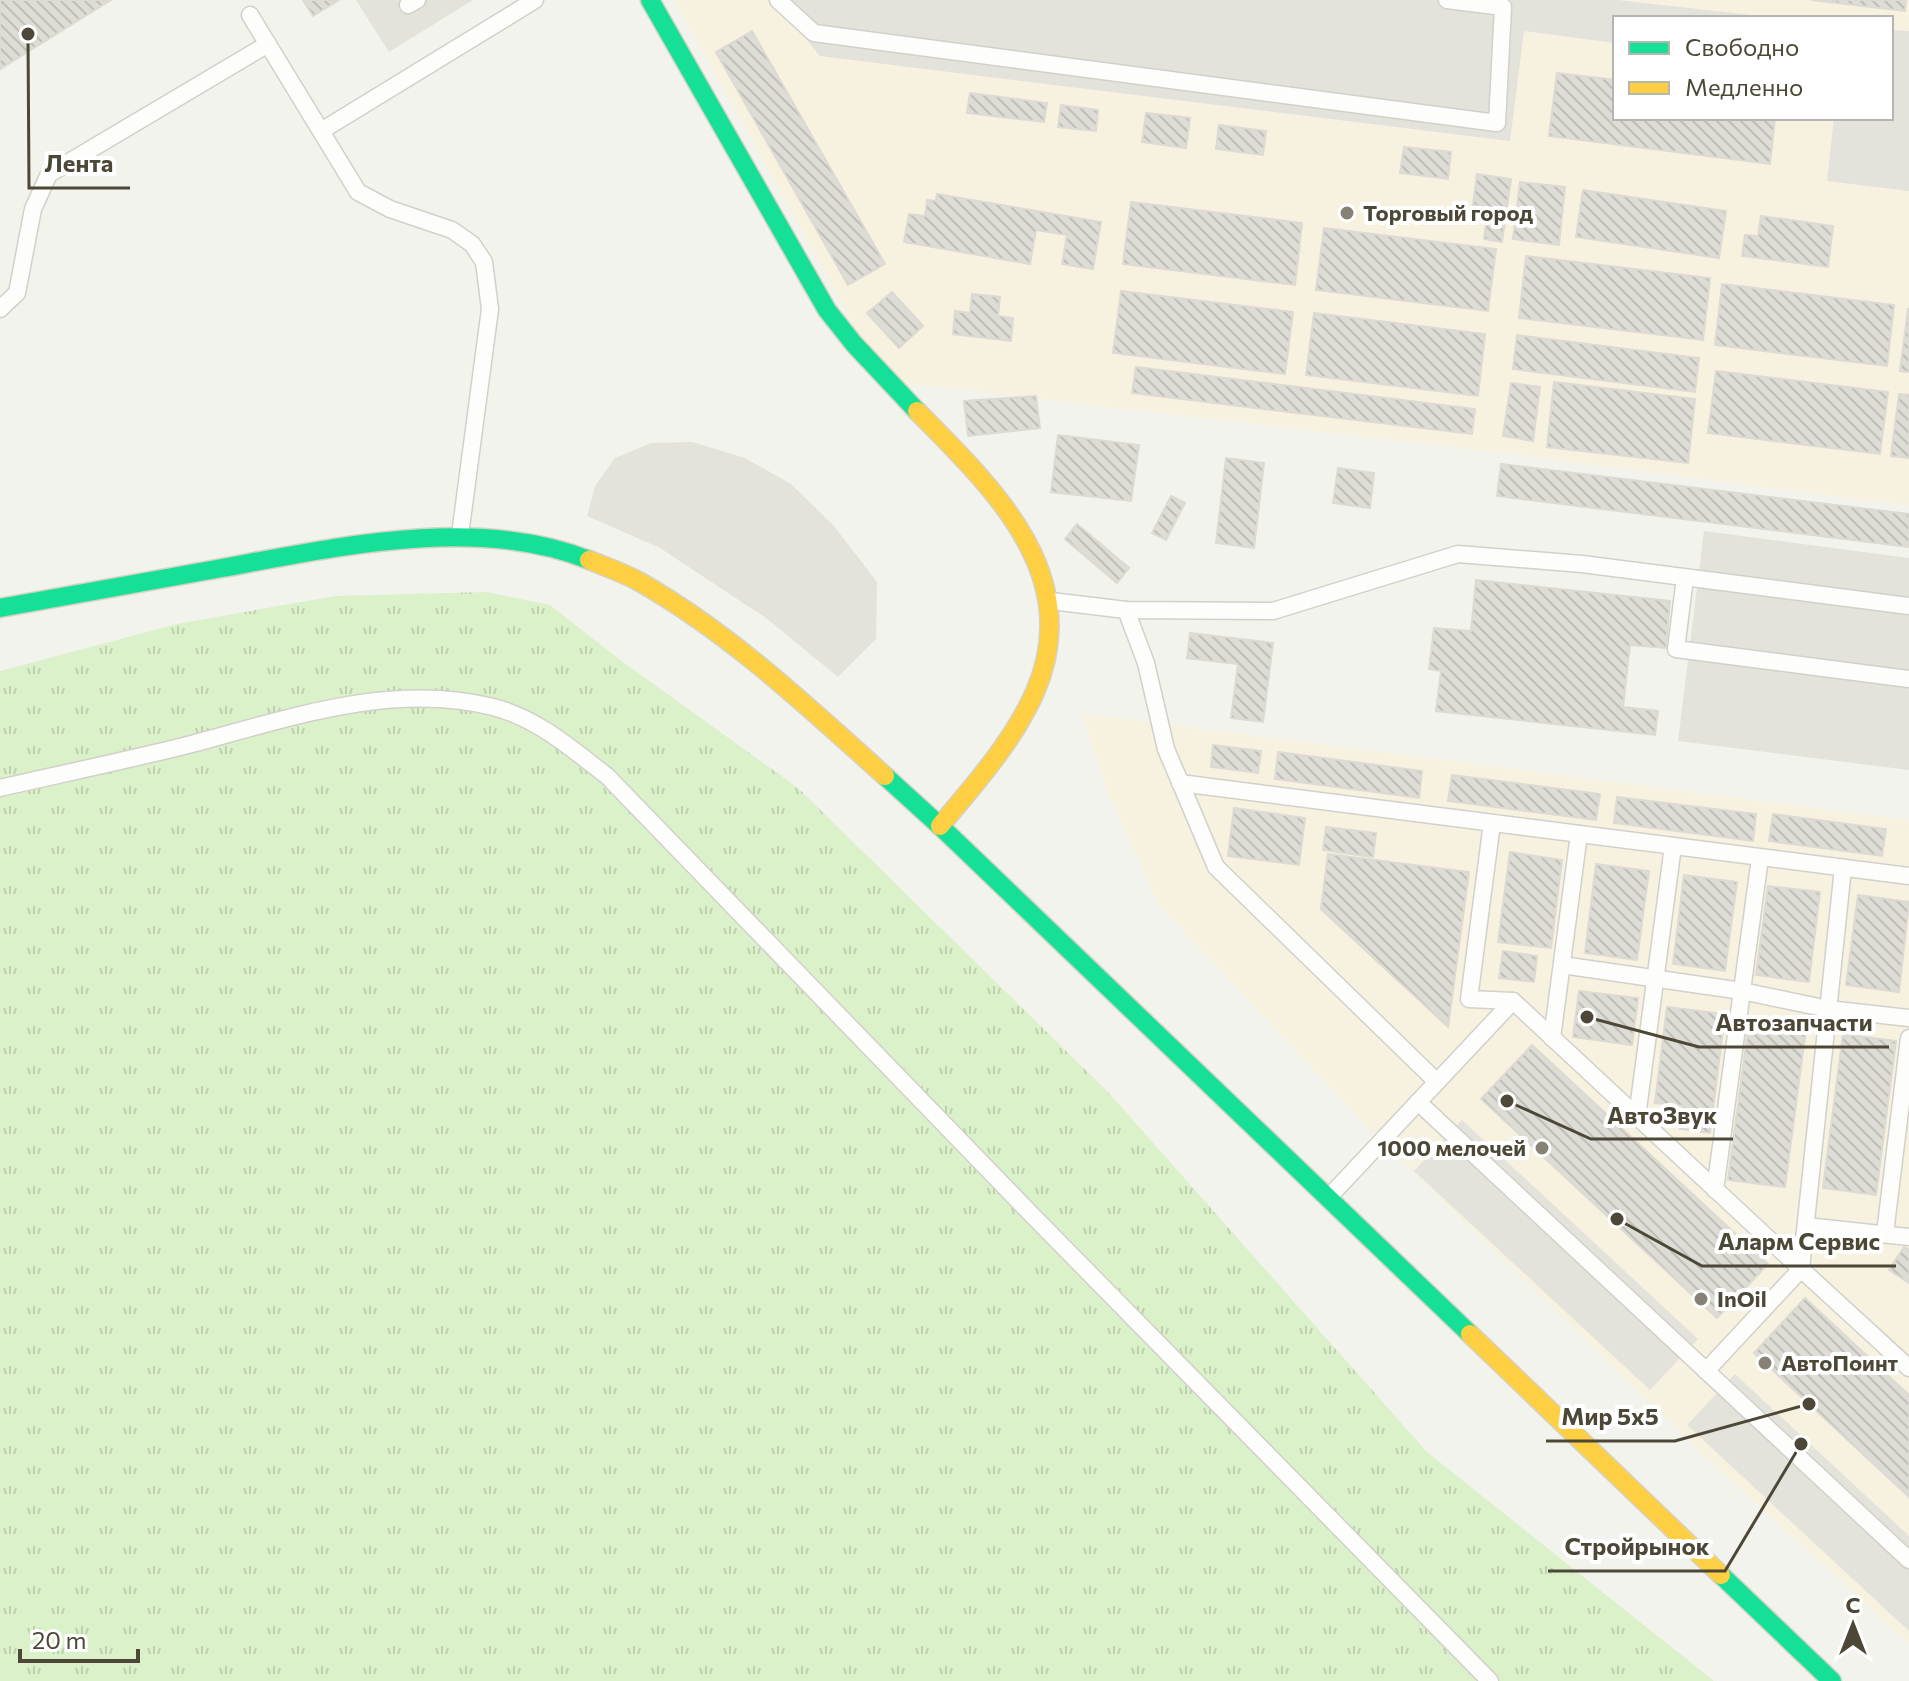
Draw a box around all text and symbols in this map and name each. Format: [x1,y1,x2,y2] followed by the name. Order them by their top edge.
[1613,16,1893,120] legend
[1685,32,1799,61] text: Свободно
[1685,72,1803,101] text: Медленно
[29,140,130,188] callout: Лента
[45,148,113,177] text: Лента
[1363,199,1533,226] place label: Торговый город
[1338,204,1356,222] marker: Торговый город
[1699,999,1889,1047] callout: Автозапчасти
[1715,1007,1873,1036] text: Автозапчасти
[1591,1091,1733,1139] callout: АвтоЗвук
[1607,1100,1717,1129] text: АвтоЗвук
[1377,1134,1526,1161] place label: 1000 мелочей
[1533,1139,1551,1157] marker: 1000 мелочей
[1702,1218,1896,1266] callout: Аларм Сервис
[1718,1226,1880,1255] text: Аларм Сервис
[1717,1285,1767,1312] place label: InOil
[1692,1290,1710,1308] marker: InOil
[1781,1349,1899,1376] place label: АвтоПоинт
[1756,1354,1774,1372] marker: АвтоПоинт
[1546,1393,1675,1441] callout: Мир 5x5
[1561,1401,1659,1430] text: Мир 5x5
[1548,1523,1725,1571] callout: Стройрынок
[1565,1531,1710,1560] text: Стройрынок
[1813,1585,1893,1665] north arrow
[1845,1591,1861,1618] text: С
[20,1613,138,1663] scale bar
[32,1625,86,1654] text: 20 m

